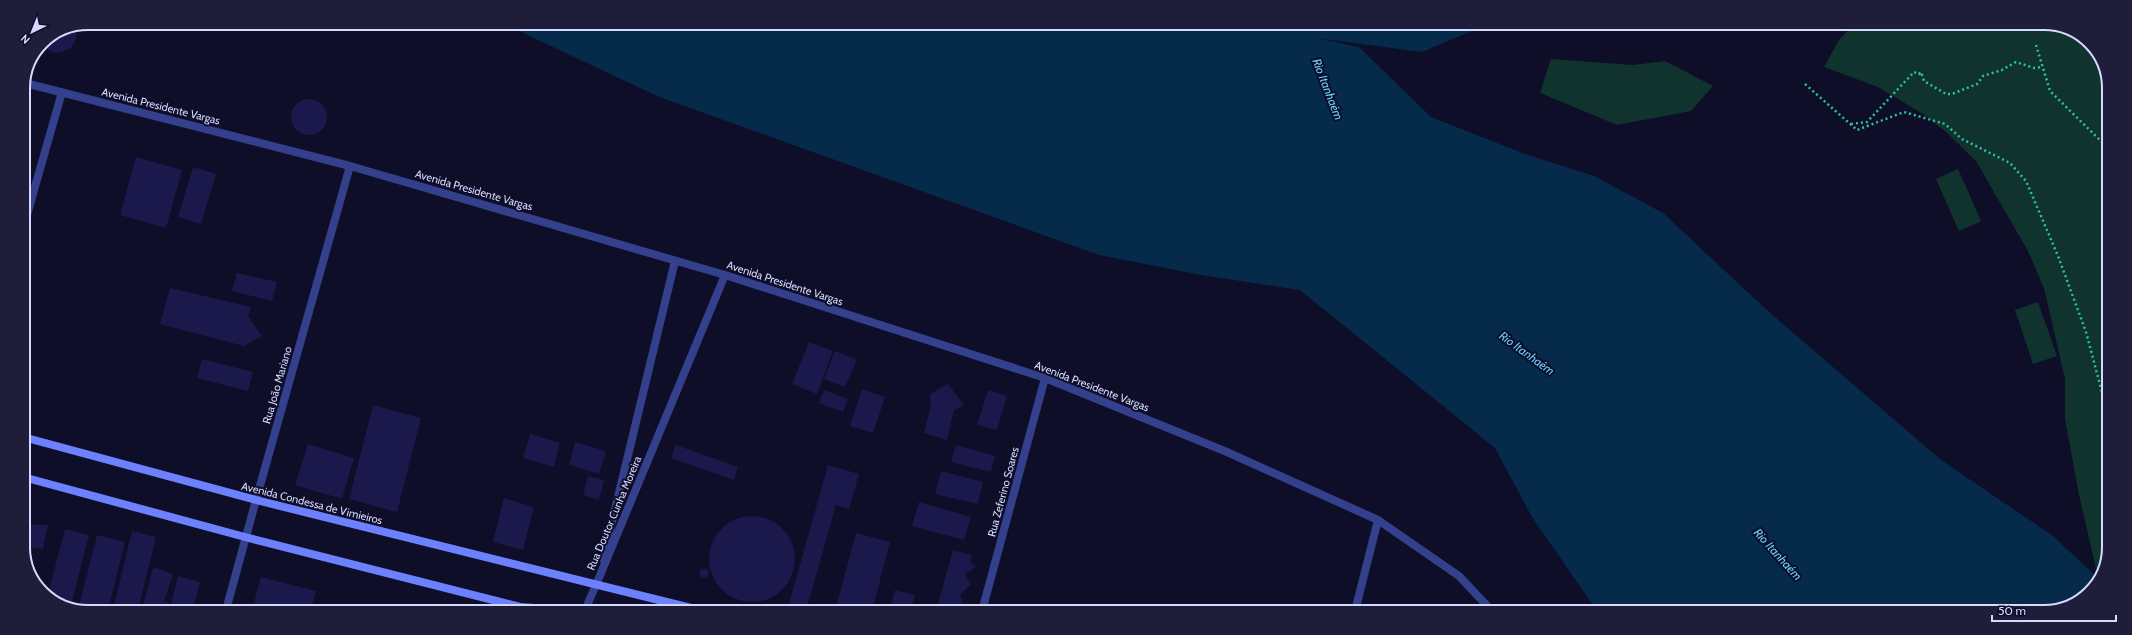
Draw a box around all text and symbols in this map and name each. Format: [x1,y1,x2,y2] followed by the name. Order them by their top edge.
[12,12,52,52] north arrow
[18,32,33,47] text: N
[1309,56,1347,122] water label: Rio Itanhaém
[100,85,222,128] street label: Avenida Presidente Vargas
[414,167,535,214] street label: Avenida Presidente Vargas
[725,258,845,309] street label: Avenida Presidente Vargas
[1496,328,1558,378] water label: Rio Itanhaém
[259,345,295,425] street label: Rua João Mariano
[1033,358,1152,414] street label: Avenida Presidente Vargas
[984,445,1022,538] street label: Rua Zeferino Soares
[584,453,645,572] street label: Rua Doutor Cunha Moreira
[240,479,384,527] street label: Avenida Condessa de Vimieiros
[1751,525,1805,583] water label: Rio Itanhaém
[1992,597,2116,623] scale bar
[1998,603,2026,618] text: 50 m

